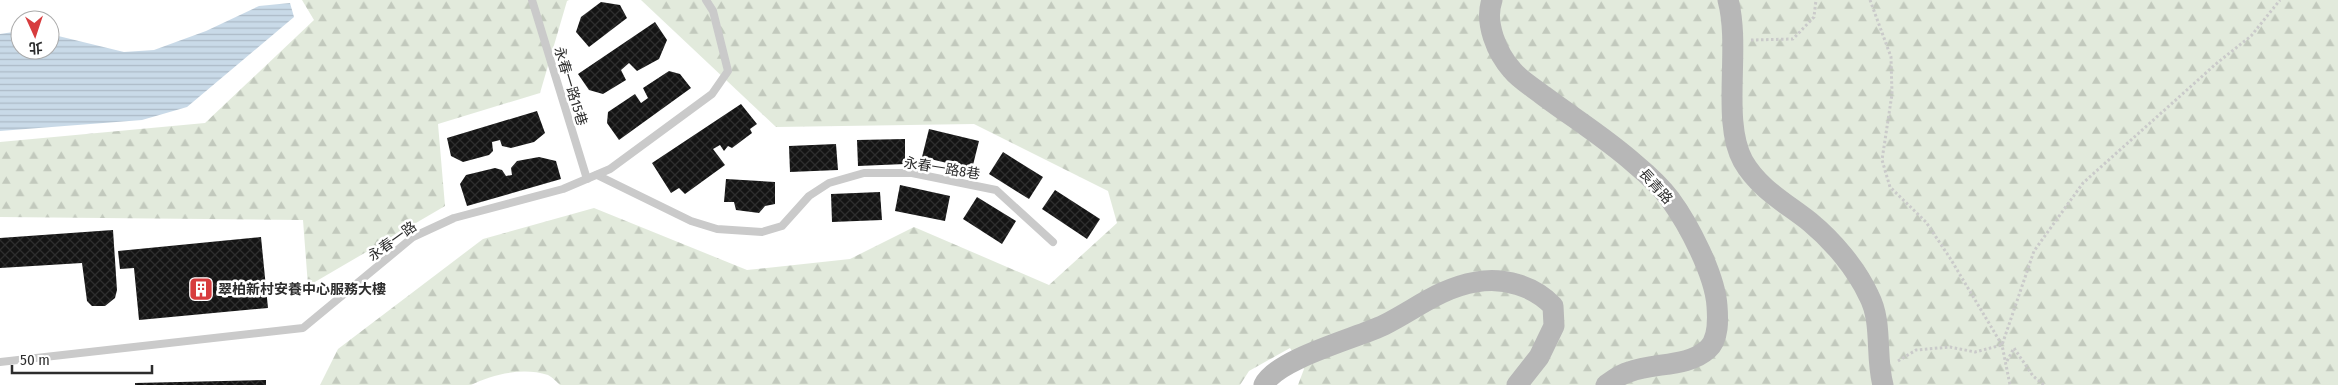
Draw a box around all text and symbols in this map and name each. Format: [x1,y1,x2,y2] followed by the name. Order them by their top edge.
[10,10,60,60] north arrow
[28,39,43,56] text: 北
[550,45,591,128] street label: 永春一路15巷
[903,154,981,183] street label: 永春一路8巷
[1635,165,1676,208] street label: 長青路
[365,218,420,265] street label: 永春一路
[188,276,214,302] building icon: 翠柏新村安養中心服務大樓
[218,281,386,298] place label: 翠柏新村安養中心服務大樓
[12,342,152,374] scale bar
[20,351,50,369] text: 50 m

